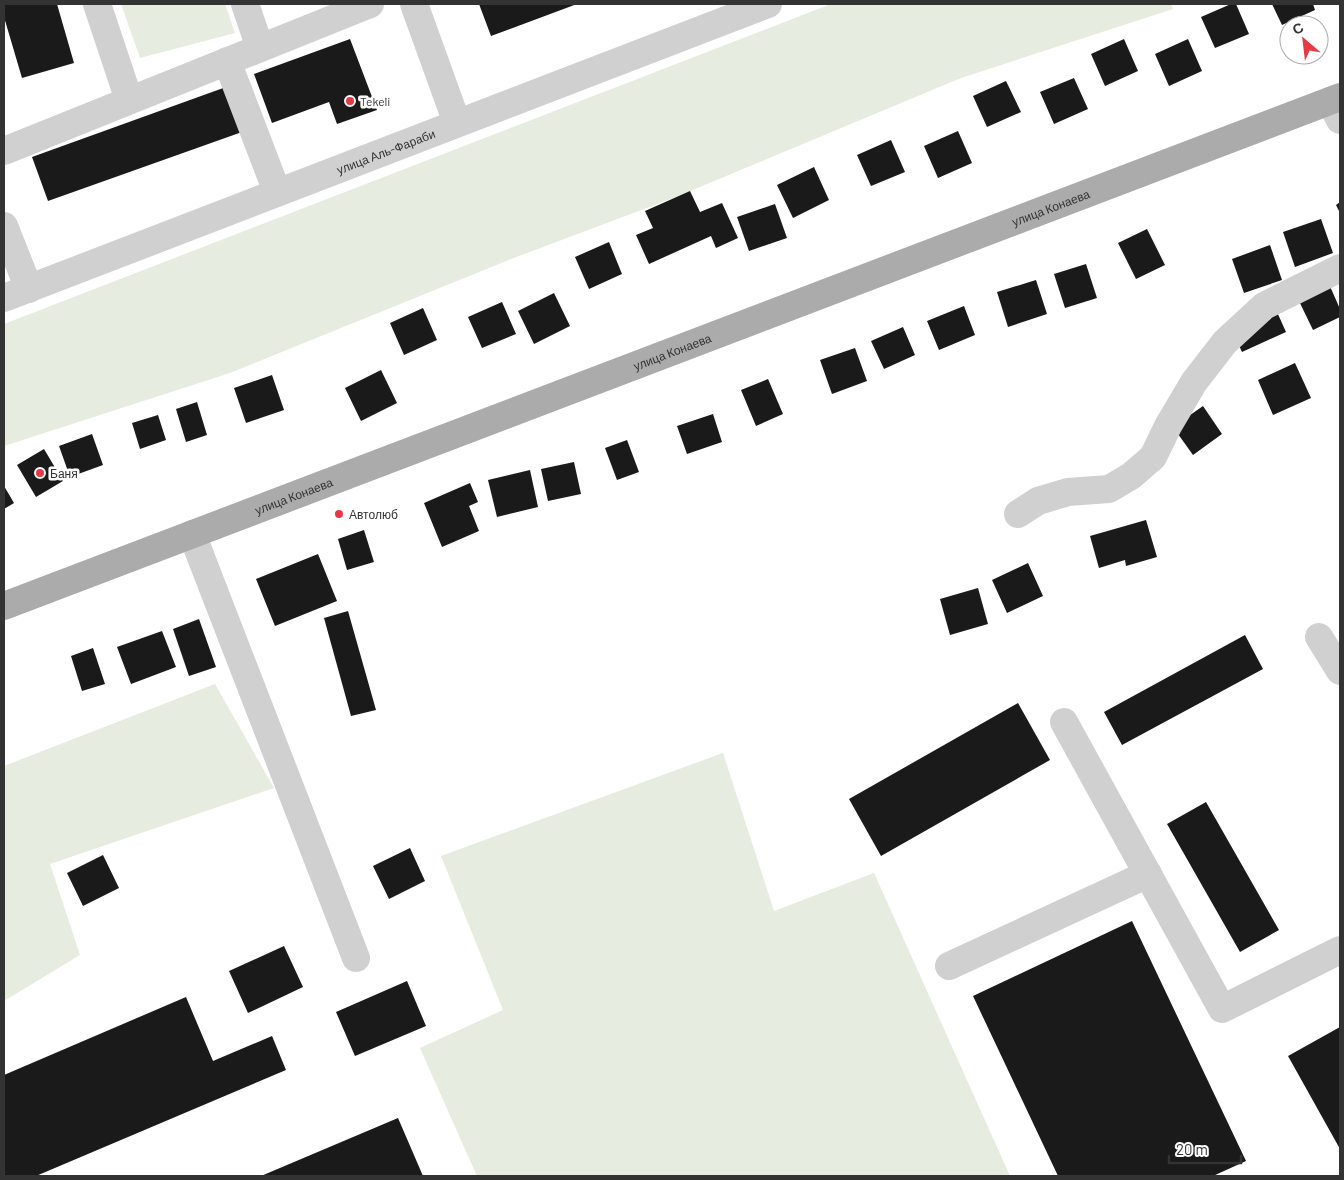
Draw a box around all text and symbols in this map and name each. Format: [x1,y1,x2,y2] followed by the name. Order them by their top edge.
[1279,15,1329,65] north arrow
[1289,18,1306,38] text: С
[360,94,390,108] place label: Tekeli
[344,95,356,107] marker: Tekeli
[335,126,437,177] street label: улица Аль-Фараби
[1010,186,1092,229] street label: улица Конаева
[631,330,713,374] street label: улица Конаева
[50,466,78,480] place label: Баня
[34,467,46,479] marker: Баня
[253,474,335,518] street label: улица Конаева
[349,507,398,521] place label: Автолюб
[333,508,345,520] marker: Автолюб
[1169,1132,1242,1164] scale bar
[1176,1140,1208,1158] text: 20 m

